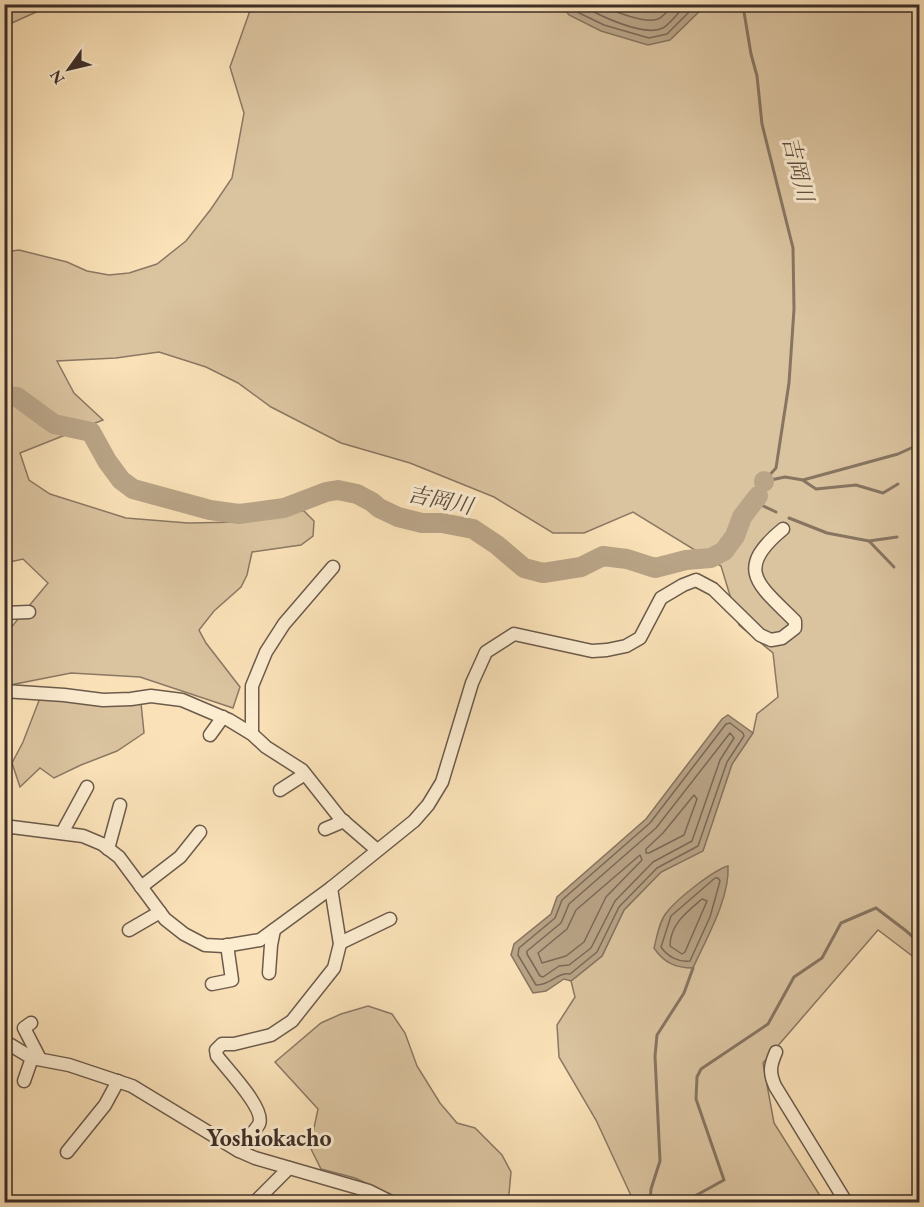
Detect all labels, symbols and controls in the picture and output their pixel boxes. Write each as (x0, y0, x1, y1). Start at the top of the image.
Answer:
north arrow (39, 39, 99, 99)
text: N (45, 66, 69, 88)
water label: 吉岡川 (776, 133, 821, 206)
water label: 吉岡川 (405, 479, 477, 521)
district label: Yoshiokacho (207, 1122, 332, 1153)

